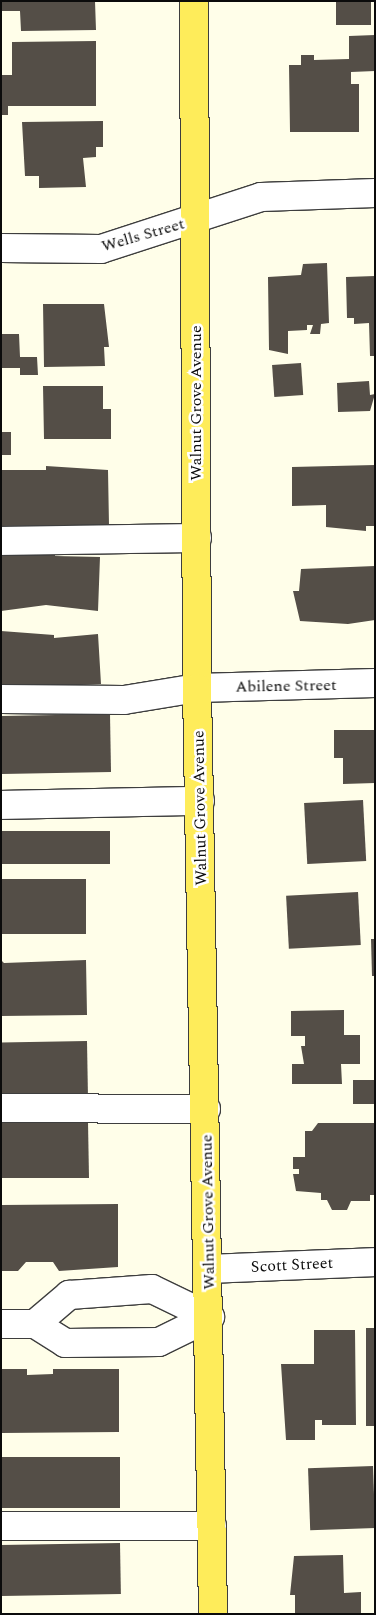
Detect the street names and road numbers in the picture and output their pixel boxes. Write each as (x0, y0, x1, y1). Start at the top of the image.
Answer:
street label: Wells Street (99, 214, 187, 256)
street label: Walnut Grove Avenue (186, 325, 206, 481)
street label: Abilene Street (235, 676, 337, 696)
street label: Walnut Grove Avenue (189, 730, 211, 886)
street label: Walnut Grove Avenue (197, 1134, 219, 1290)
street label: Scott Street (250, 1253, 334, 1277)

